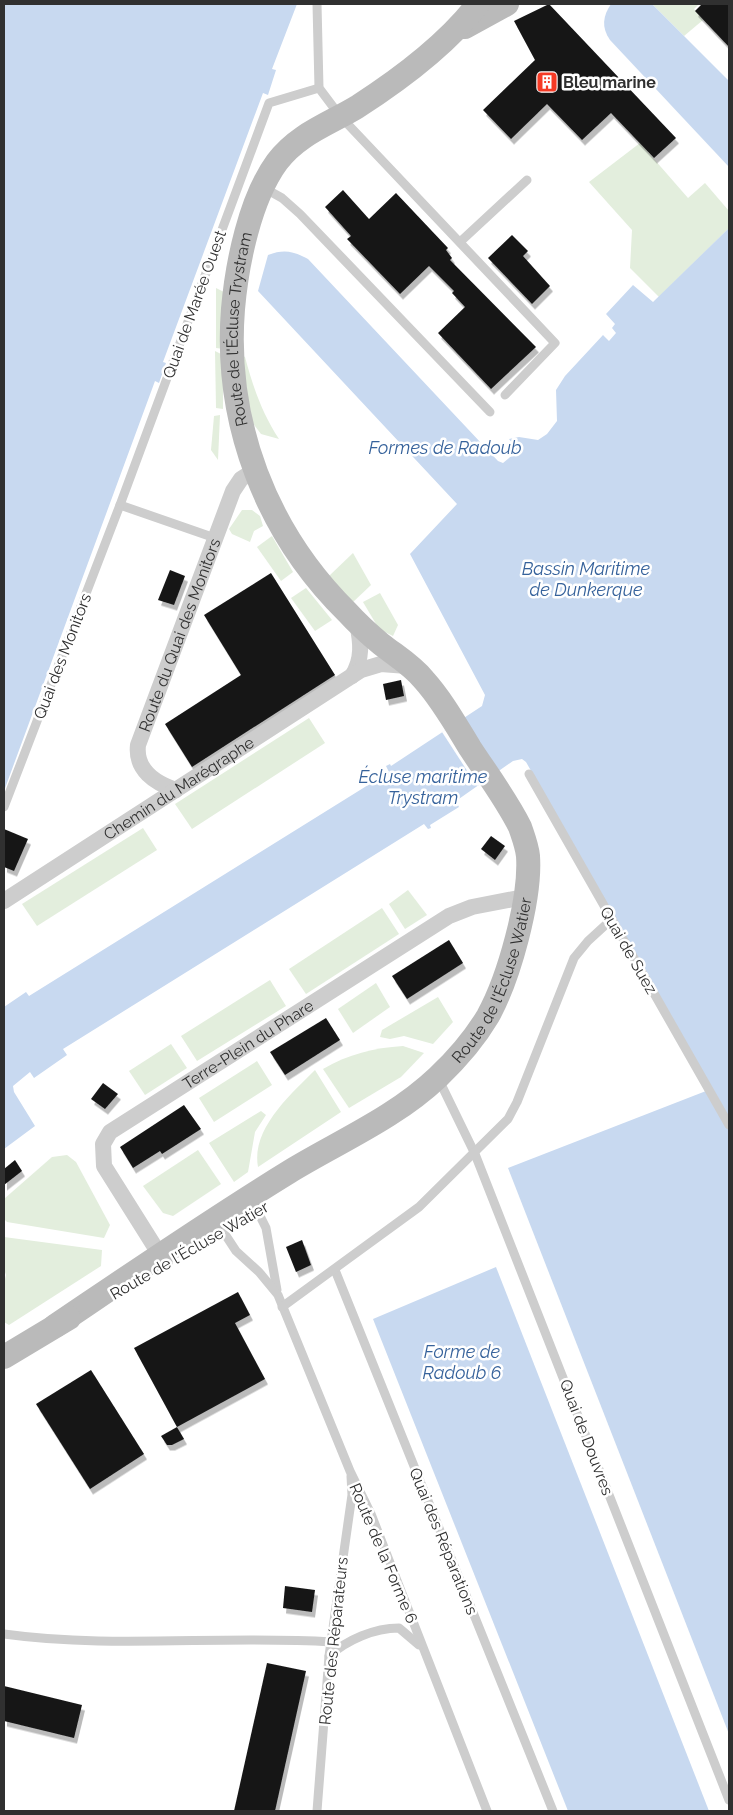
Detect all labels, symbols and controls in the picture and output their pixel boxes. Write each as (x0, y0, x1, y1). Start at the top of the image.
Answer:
building icon: Bleu marine (535, 70, 559, 94)
place label: Bleu marine (563, 73, 656, 92)
street label: Quai de Marée Ouest (159, 227, 230, 381)
street label: Route de l'Écluse Trystram (222, 230, 256, 428)
water label: Formes de Radoub (368, 437, 522, 458)
street label: Route du Quai des Monitors (135, 535, 225, 734)
water label: Bassin Maritime de Dunkerque (522, 558, 651, 600)
street label: Quai des Monitors (30, 590, 95, 722)
street label: Chemin du Marégraphe (100, 733, 258, 844)
water label: Écluse maritime Trystram (359, 765, 488, 808)
street label: Route de l'Écluse Watier (448, 896, 535, 1067)
street label: Quai de Suez (596, 903, 661, 997)
street label: Terre-Plein du Phare (179, 996, 317, 1093)
street label: Route de l'Écluse Watier (106, 1196, 272, 1304)
water label: Forme de Radoub 6 (423, 1341, 502, 1383)
street label: Quai de Douvres (556, 1377, 617, 1498)
street label: Quai des Réparations (405, 1465, 482, 1618)
street label: Route de la Forme 6 (345, 1480, 422, 1626)
street label: Route des Réparateurs (315, 1556, 352, 1726)

